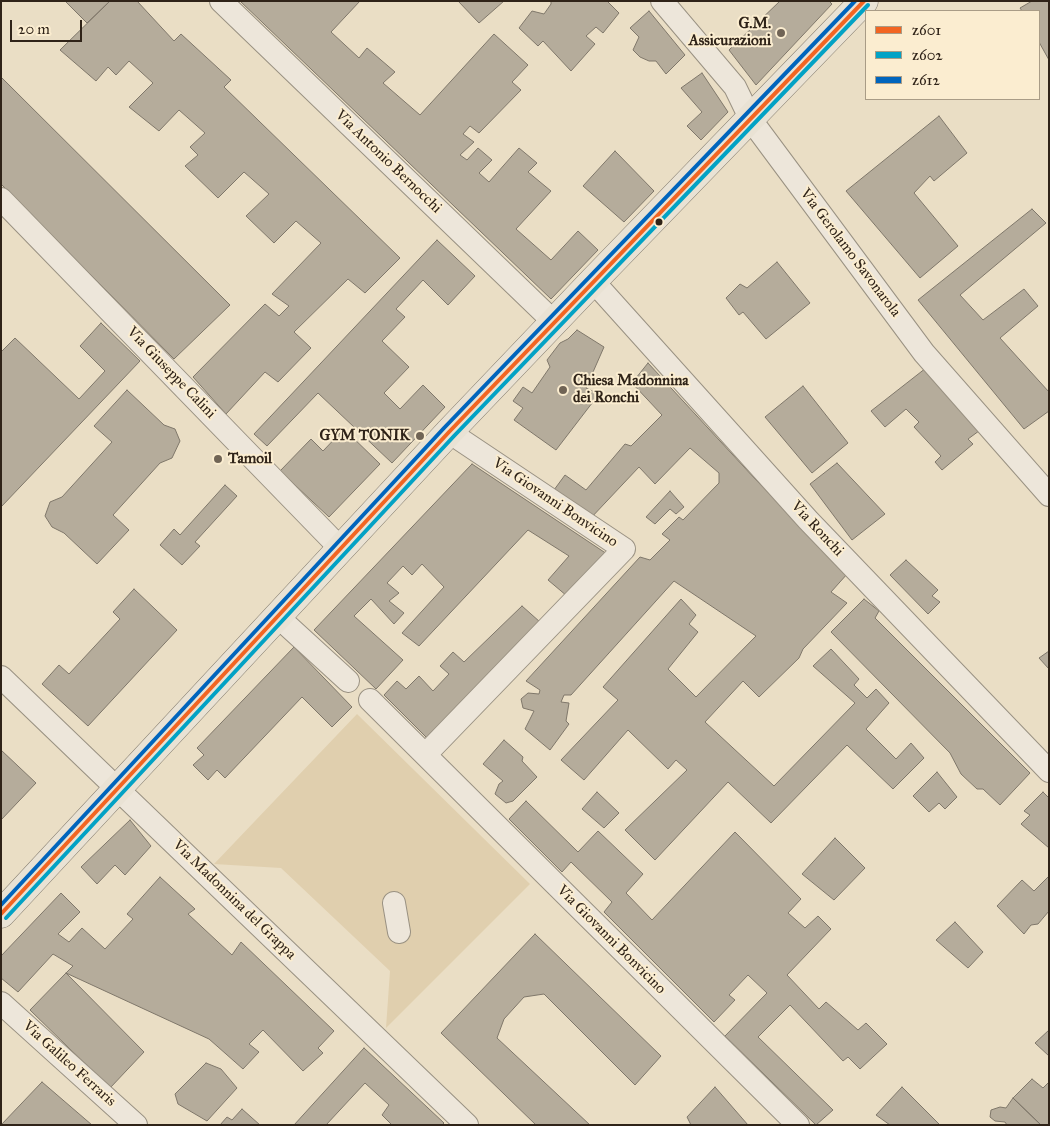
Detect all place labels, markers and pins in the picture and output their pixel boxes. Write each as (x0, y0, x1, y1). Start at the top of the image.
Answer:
place label: G.M. Assicurazioni (689, 15, 771, 50)
marker: G.M. Assicurazioni (775, 27, 787, 39)
unlabelled marker (654, 217, 664, 227)
place label: Chiesa Madonnina dei Ronchi (573, 372, 689, 407)
marker: Chiesa Madonnina dei Ronchi (557, 384, 569, 396)
place label: GYM TONIK (320, 427, 410, 445)
marker: GYM TONIK (414, 430, 426, 442)
place label: Tamoil (228, 450, 272, 468)
marker: Tamoil (212, 453, 224, 465)

